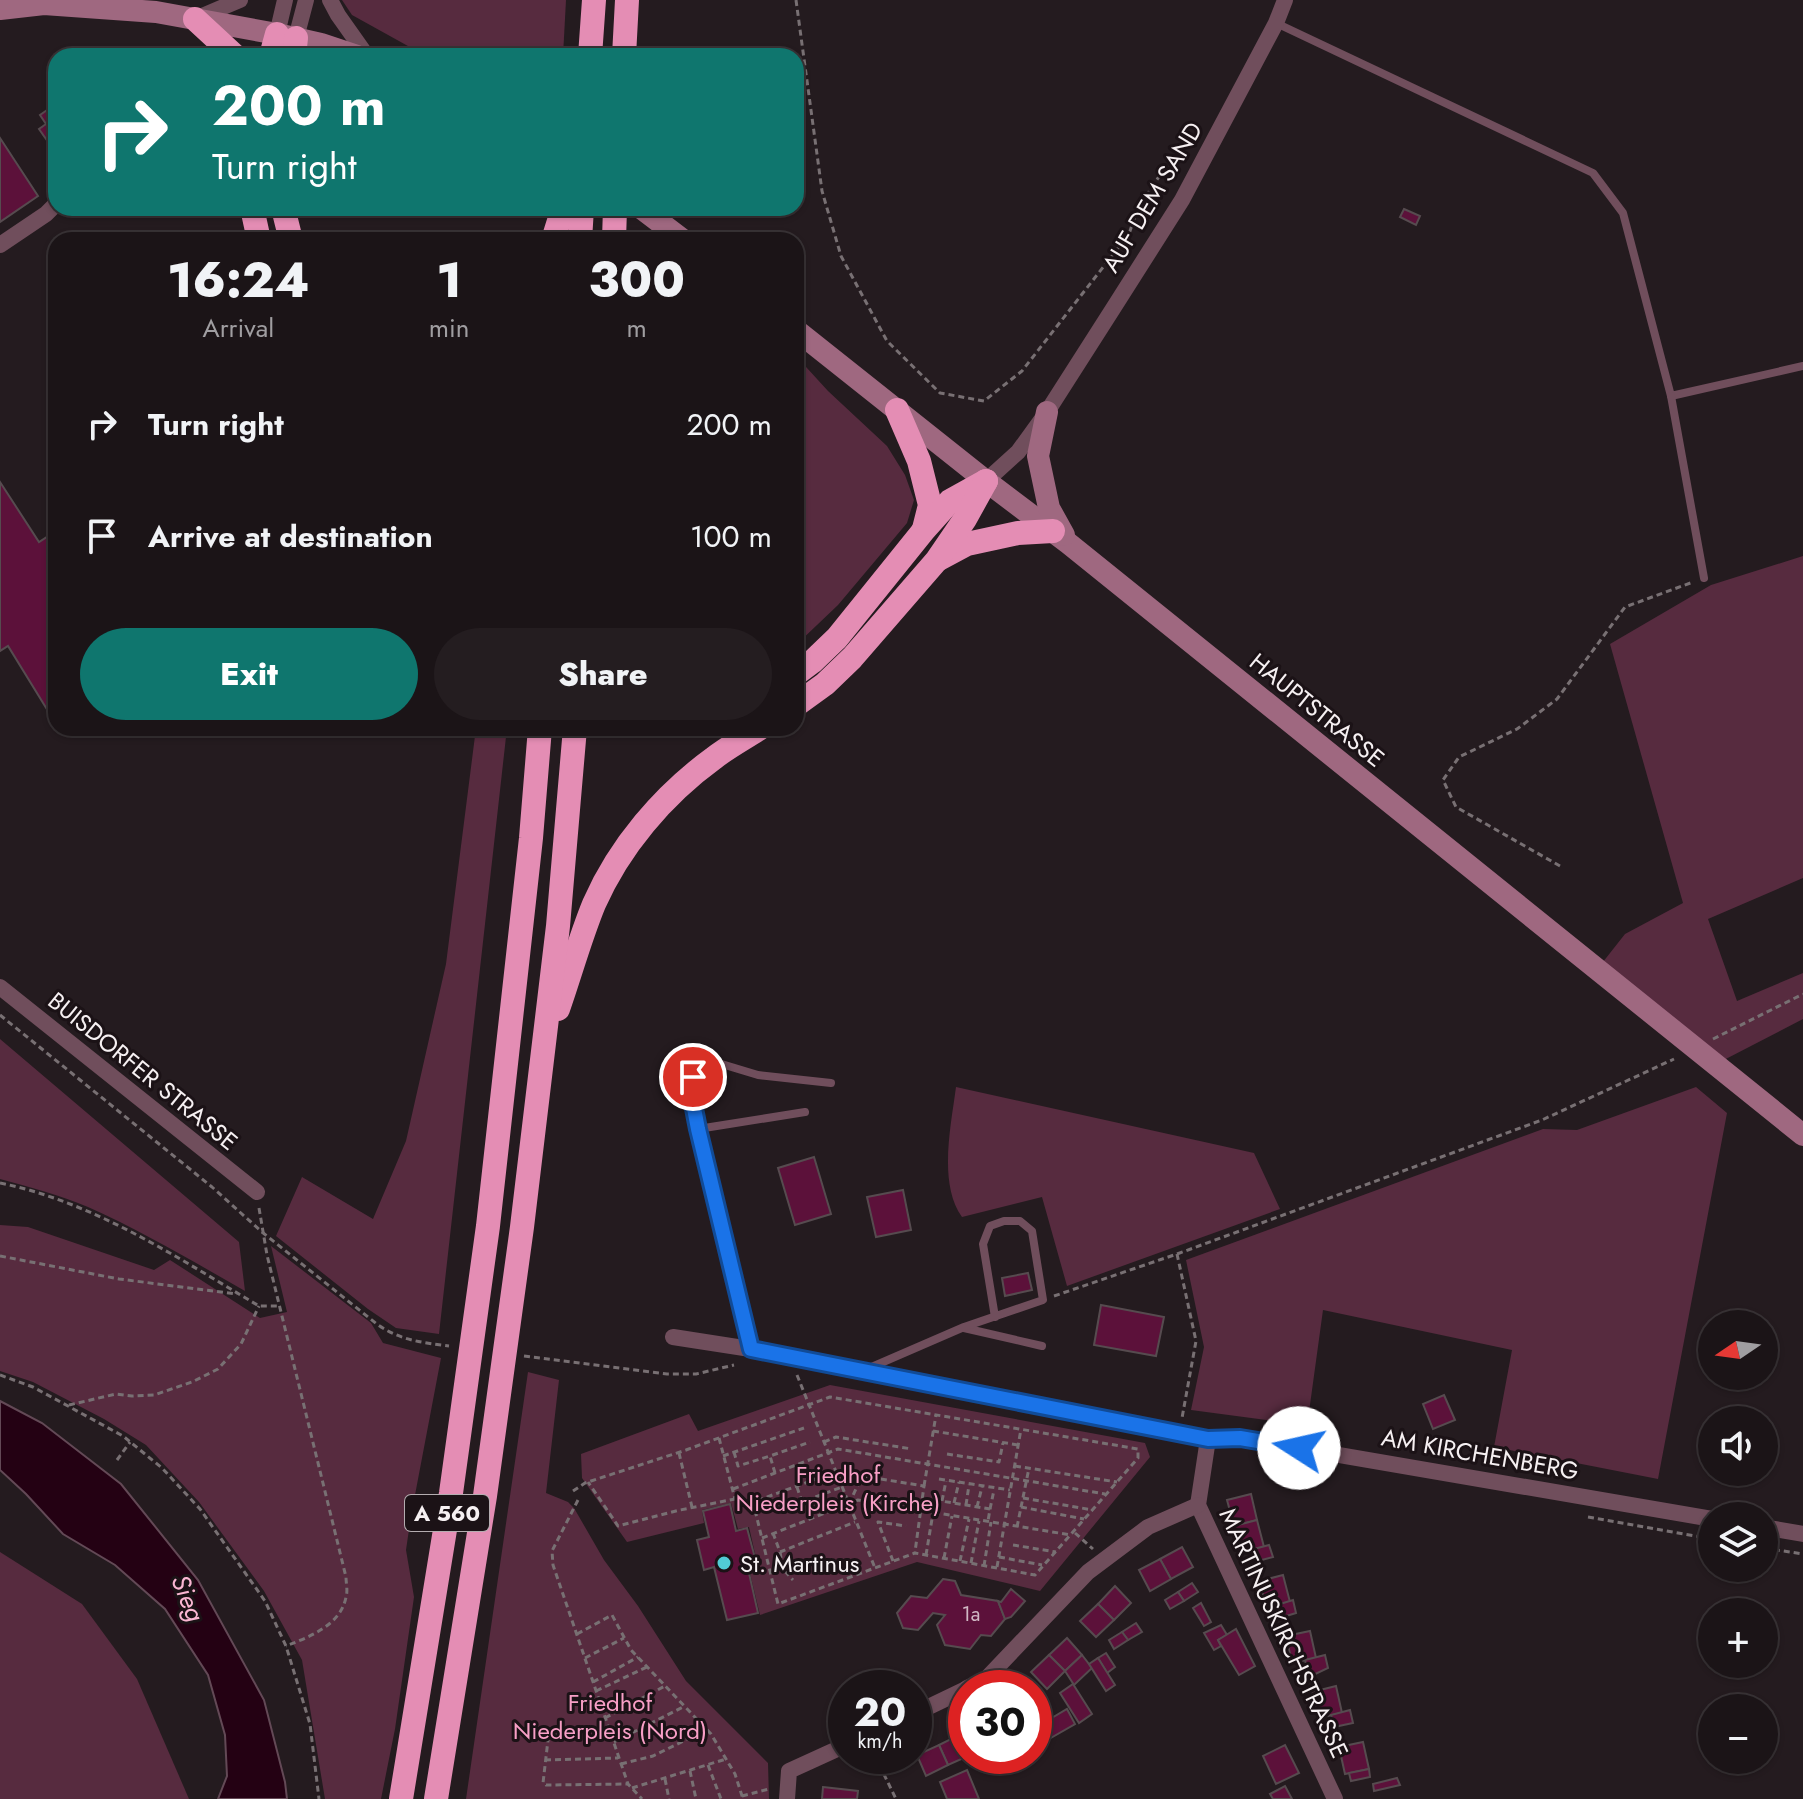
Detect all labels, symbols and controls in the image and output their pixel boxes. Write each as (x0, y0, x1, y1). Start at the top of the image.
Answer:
text: 200 m (212, 65, 386, 146)
icon: right (80, 80, 184, 184)
street label: AUF DEM SAND (1093, 115, 1211, 279)
text: Turn right (212, 140, 357, 192)
text: 16:24 (167, 246, 310, 315)
text: 1 (436, 246, 462, 315)
text: 300 (589, 246, 685, 315)
text: Arrival (203, 309, 274, 347)
text: min (429, 309, 469, 347)
text: m (627, 309, 647, 347)
icon: right (80, 402, 124, 446)
text: Turn right (148, 403, 284, 446)
text: 200 m (687, 403, 772, 446)
icon: arrive (80, 514, 124, 558)
text: Arrive at destination (148, 515, 433, 558)
text: 100 m (690, 515, 772, 558)
button: Exit (80, 628, 418, 720)
button: Share (434, 628, 772, 720)
street label: HAUPTSTRASSE (1242, 645, 1392, 775)
street label: BUISDORFER STRASSE (41, 983, 245, 1159)
pin (659, 1043, 727, 1111)
icon: arrive (671, 1055, 715, 1099)
north arrow (1698, 1310, 1778, 1390)
map controls (1698, 1310, 1778, 1774)
position arrow (1257, 1406, 1341, 1490)
button: sound (1698, 1406, 1778, 1486)
street label: AM KIRCHENBERG (1379, 1419, 1581, 1489)
park label: Friedhof Niederpleis (Kirche) (735, 1457, 941, 1520)
road number: A 560 (405, 1495, 489, 1531)
street label: MARTINUSKIRCHSTRASSE (1211, 1502, 1357, 1764)
button: layers (1698, 1502, 1778, 1582)
place label: St. Martinus (740, 1546, 859, 1581)
marker: St. Martinus (715, 1554, 733, 1572)
water label: Sieg (161, 1569, 215, 1627)
button: + (1698, 1598, 1778, 1678)
house number: 1a (962, 1600, 980, 1629)
speed limit sign: 30 (948, 1670, 1052, 1774)
text: 20 (854, 1683, 906, 1741)
park label: Friedhof Niederpleis (Nord) (513, 1685, 707, 1748)
button: − (1698, 1694, 1778, 1774)
text: km/h (857, 1727, 903, 1756)

